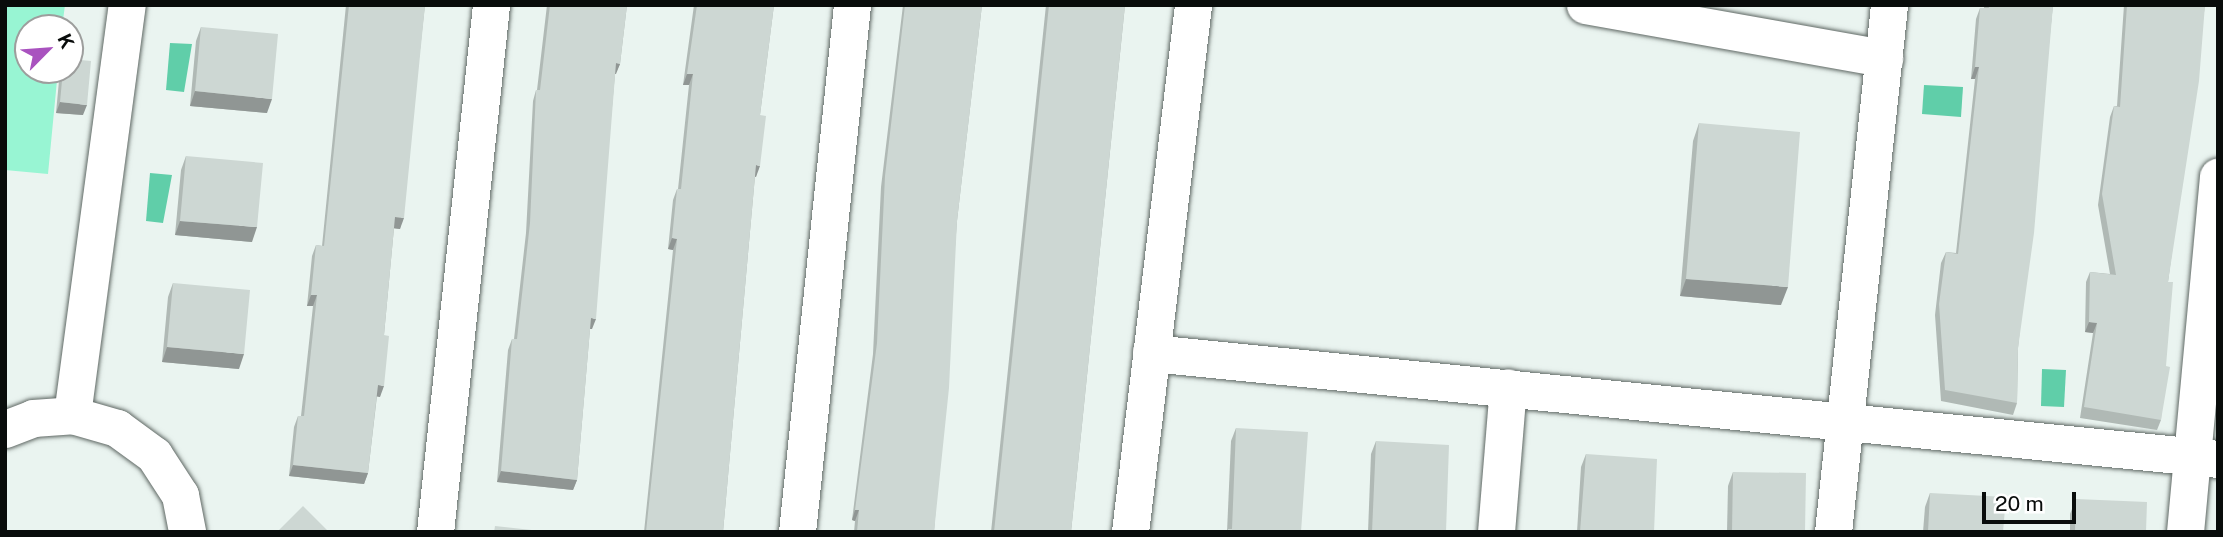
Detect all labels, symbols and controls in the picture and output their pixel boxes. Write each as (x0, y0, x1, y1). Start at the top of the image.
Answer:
north arrow (14, 14, 84, 84)
text: K (53, 30, 79, 52)
scale bar (1985, 477, 2080, 522)
text: 20 m (1995, 491, 2044, 516)

